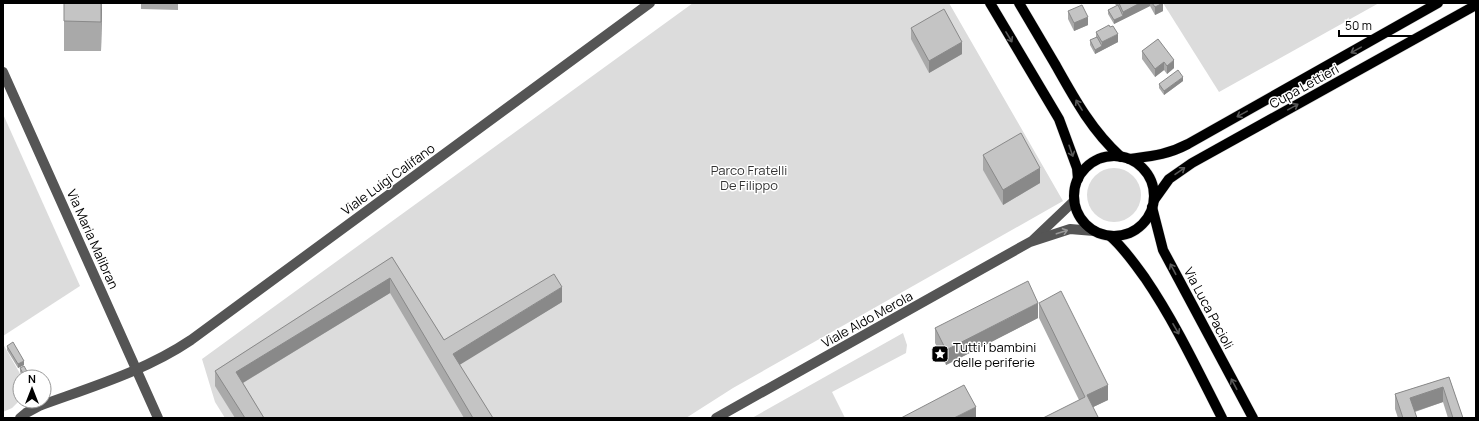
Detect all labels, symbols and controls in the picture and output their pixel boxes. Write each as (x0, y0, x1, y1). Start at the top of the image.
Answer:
scale bar (1339, 12, 1423, 38)
text: 50 m (1345, 17, 1372, 34)
one-way arrow (1006, 31, 1014, 43)
one-way arrow (1350, 46, 1362, 54)
street label: Cupa Lettieri (1266, 60, 1342, 112)
one-way arrow (1074, 99, 1082, 111)
one-way arrow (1287, 102, 1299, 110)
one-way arrow (1237, 110, 1249, 118)
street label: Viale Luigi Califano (338, 139, 439, 219)
one-way arrow (1068, 144, 1075, 157)
park label: Parco Fratelli De Filippo (711, 161, 787, 194)
one-way arrow (1174, 167, 1185, 176)
street label: Via Maria Malibran (63, 186, 123, 292)
one-way arrow (1055, 228, 1068, 235)
one-way arrow (1169, 263, 1176, 275)
street label: Via Luca Pacioli (1180, 264, 1238, 352)
street label: Viale Aldo Merola (818, 287, 916, 351)
one-way arrow (1172, 323, 1180, 335)
place label: Tutti i bambini delle periferie (953, 338, 1036, 371)
place icon: Tutti i bambini delle periferie (930, 344, 950, 364)
north arrow (12, 369, 52, 409)
text: N (28, 371, 36, 386)
one-way arrow (1230, 378, 1238, 390)

